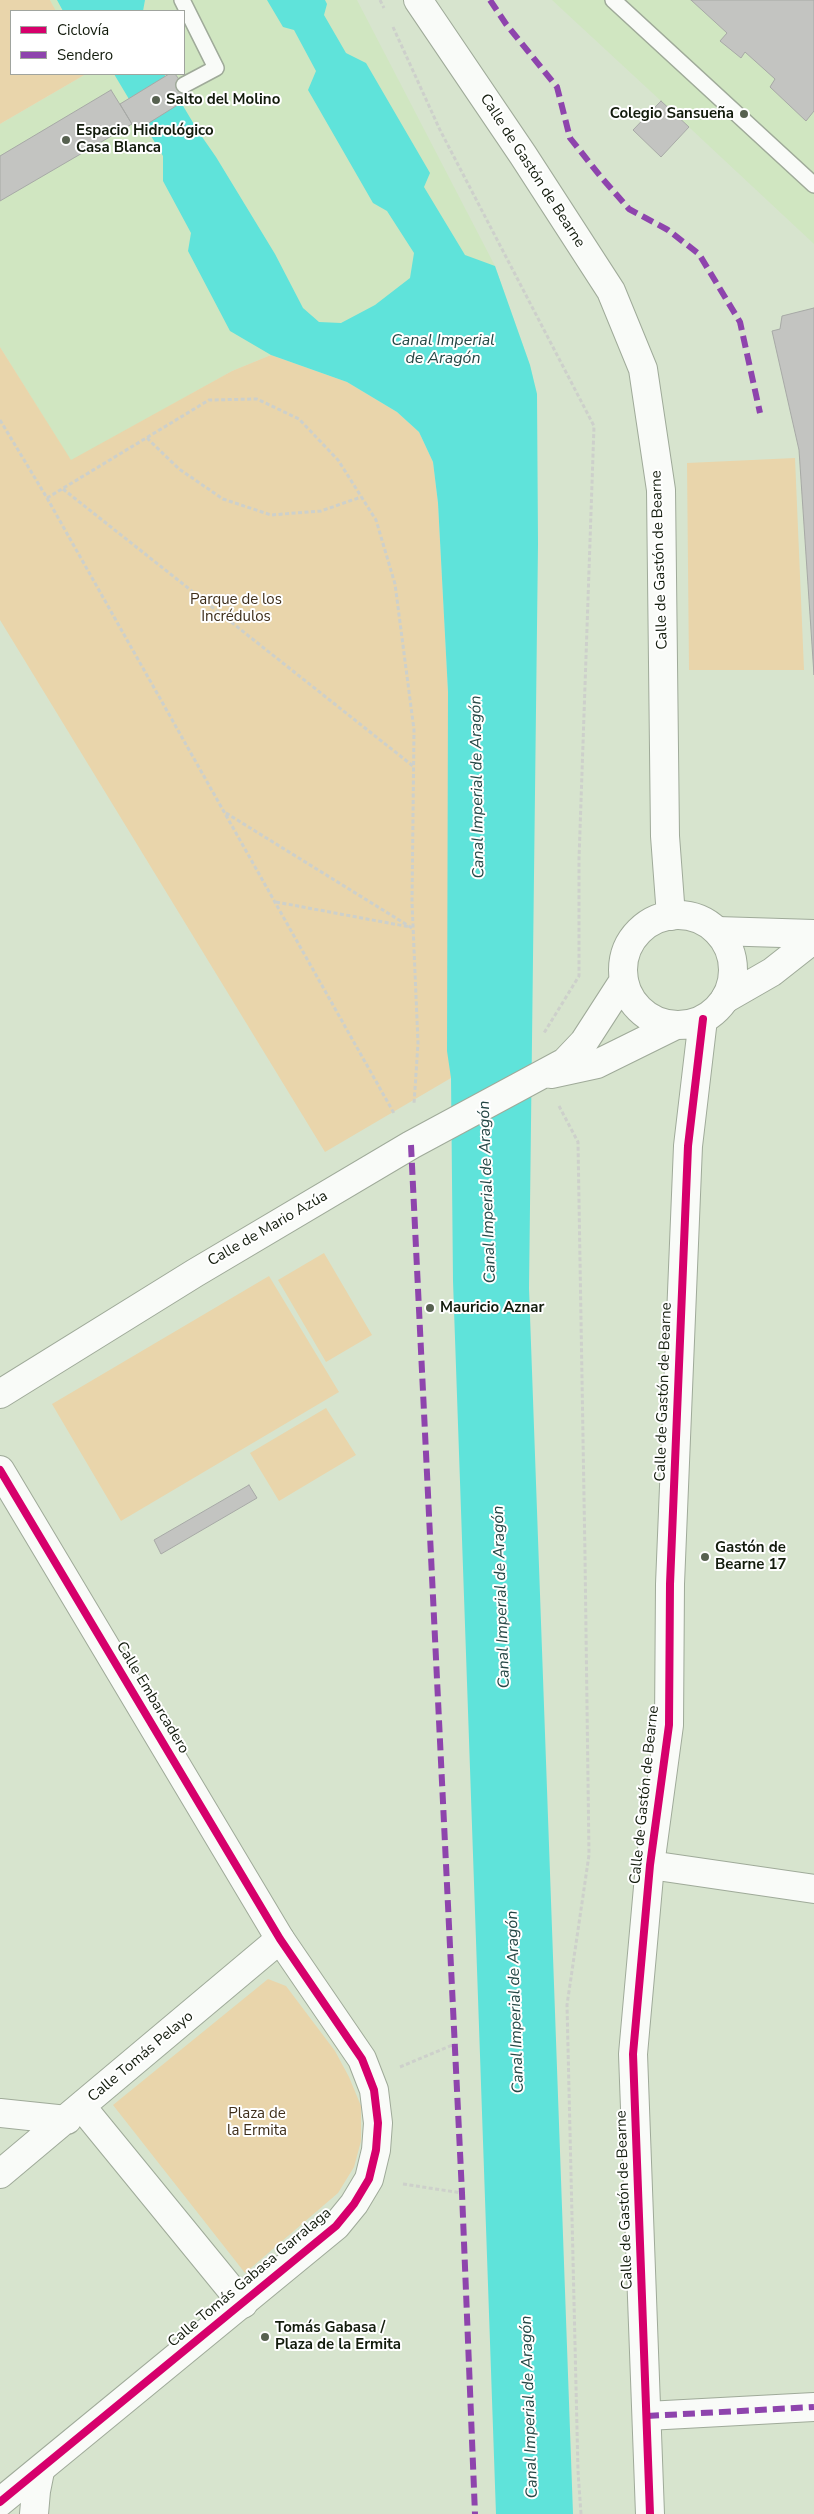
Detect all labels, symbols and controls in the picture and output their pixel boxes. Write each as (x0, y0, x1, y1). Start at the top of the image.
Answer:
legend (10, 10, 185, 75)
text: Ciclovía (57, 20, 109, 40)
text: Sendero (57, 45, 113, 65)
place label: Salto del Molino (166, 91, 280, 109)
street label: Calle de Gastón de Bearne (476, 91, 588, 251)
marker: Salto del Molino (150, 94, 162, 106)
place label: Colegio Sansueña (610, 105, 734, 123)
marker: Colegio Sansueña (738, 108, 750, 120)
place label: Espacio Hidrológico Casa Blanca (76, 122, 214, 157)
marker: Espacio Hidrológico Casa Blanca (60, 134, 72, 146)
water label: Canal Imperial de Aragón (391, 331, 495, 369)
street label: Calle de Gastón de Bearne (648, 470, 672, 650)
park label: Parque de los Incrédulos (190, 591, 282, 626)
water label: Canal Imperial de Aragón (467, 695, 489, 879)
water label: Canal Imperial de Aragón (475, 1100, 501, 1284)
street label: Calle de Mario Azúa (205, 1187, 331, 1271)
place label: Mauricio Aznar (440, 1299, 544, 1317)
marker: Mauricio Aznar (424, 1302, 436, 1314)
street label: Calle de Gastón de Bearne (652, 1302, 676, 1482)
water label: Canal Imperial de Aragón (489, 1505, 515, 1689)
place label: Gastón de Bearne 17 (715, 1539, 786, 1574)
marker: Gastón de Bearne 17 (699, 1551, 711, 1563)
street label: Calle Embarcadero (112, 1639, 192, 1757)
street label: Calle de Gastón de Bearne (627, 1705, 663, 1885)
water label: Canal Imperial de Aragón (503, 1910, 529, 2094)
street label: Calle Tomás Pelayo (85, 2008, 197, 2106)
park label: Plaza de la Ermita (227, 2105, 287, 2140)
street label: Calle de Gastón de Bearne (613, 2110, 637, 2290)
street label: Calle Tomás Gabasa Garralaga (165, 2204, 335, 2352)
water label: Canal Imperial de Aragón (517, 2315, 543, 2499)
place label: Tomás Gabasa / Plaza de la Ermita (275, 2319, 401, 2354)
marker: Tomás Gabasa / Plaza de la Ermita (259, 2331, 271, 2343)

